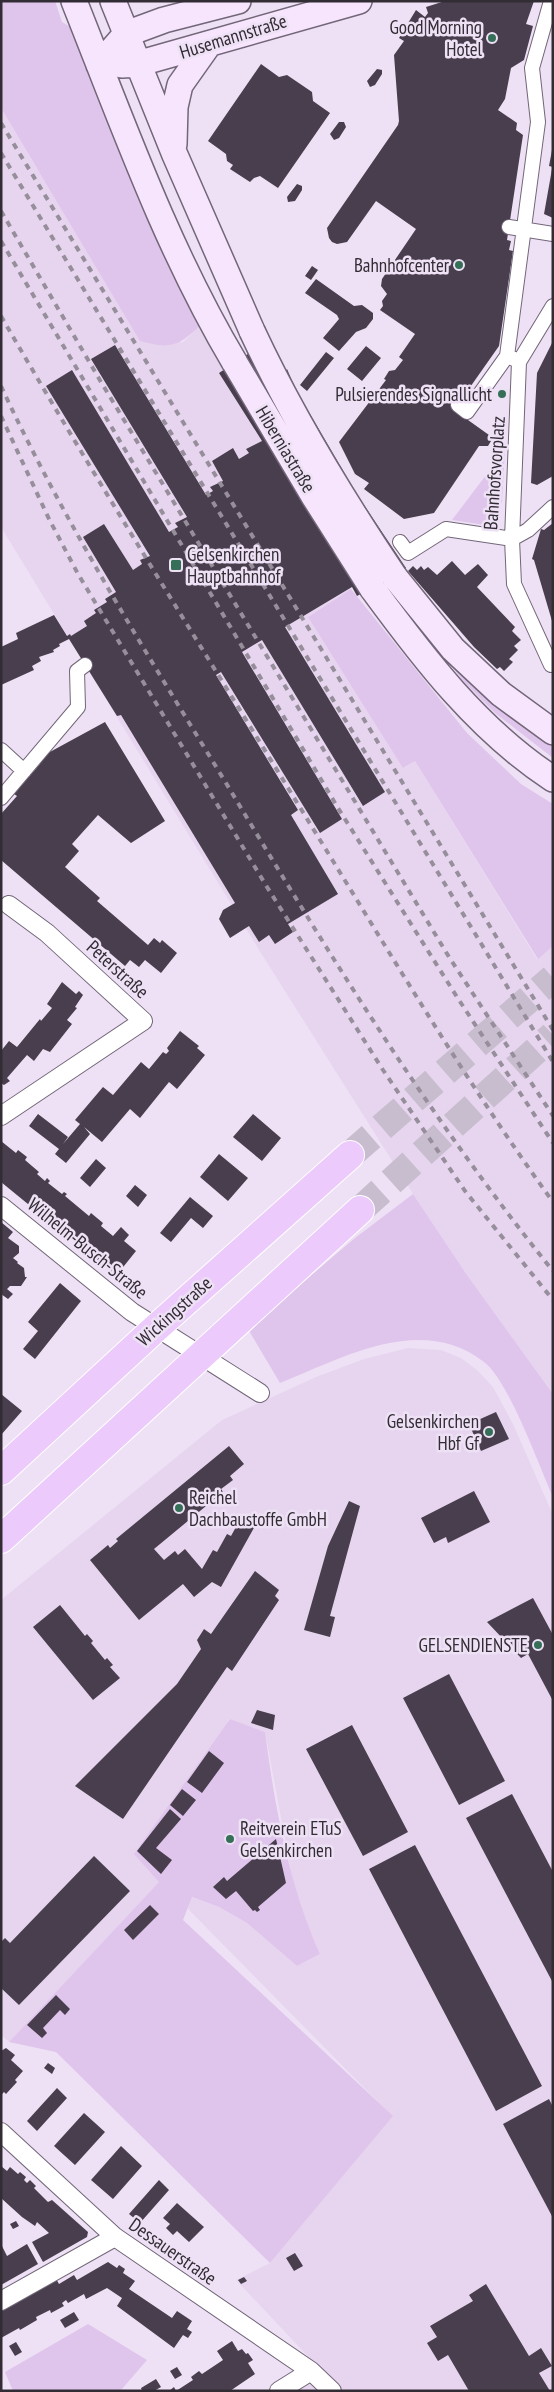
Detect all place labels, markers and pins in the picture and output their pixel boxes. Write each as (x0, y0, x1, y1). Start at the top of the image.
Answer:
place label: Good Morning Hotel (389, 15, 483, 61)
marker: Good Morning Hotel (486, 32, 498, 44)
place label: Bahnhofcenter (354, 253, 450, 277)
marker: Bahnhofcenter (453, 259, 465, 271)
place label: Pulsierendes Signallicht (335, 382, 493, 406)
marker: Pulsierendes Signallicht (496, 388, 508, 400)
place label: Gelsenkirchen Hauptbahnhof (187, 542, 281, 588)
marker: Gelsenkirchen Hauptbahnhof (169, 558, 183, 572)
place label: Gelsenkirchen Hbf Gf (387, 1409, 480, 1455)
marker: Gelsenkirchen Hbf Gf (483, 1426, 495, 1438)
place label: Reichel Dachbaustoffe GmbH (189, 1485, 327, 1531)
marker: Reichel Dachbaustoffe GmbH (173, 1502, 185, 1514)
place label: GELSENDIENSTE (419, 1633, 528, 1657)
marker: GELSENDIENSTE (532, 1639, 544, 1651)
place label: Reitverein ETuS Gelsenkirchen (240, 1816, 342, 1862)
marker: Reitverein ETuS Gelsenkirchen (224, 1833, 236, 1845)

